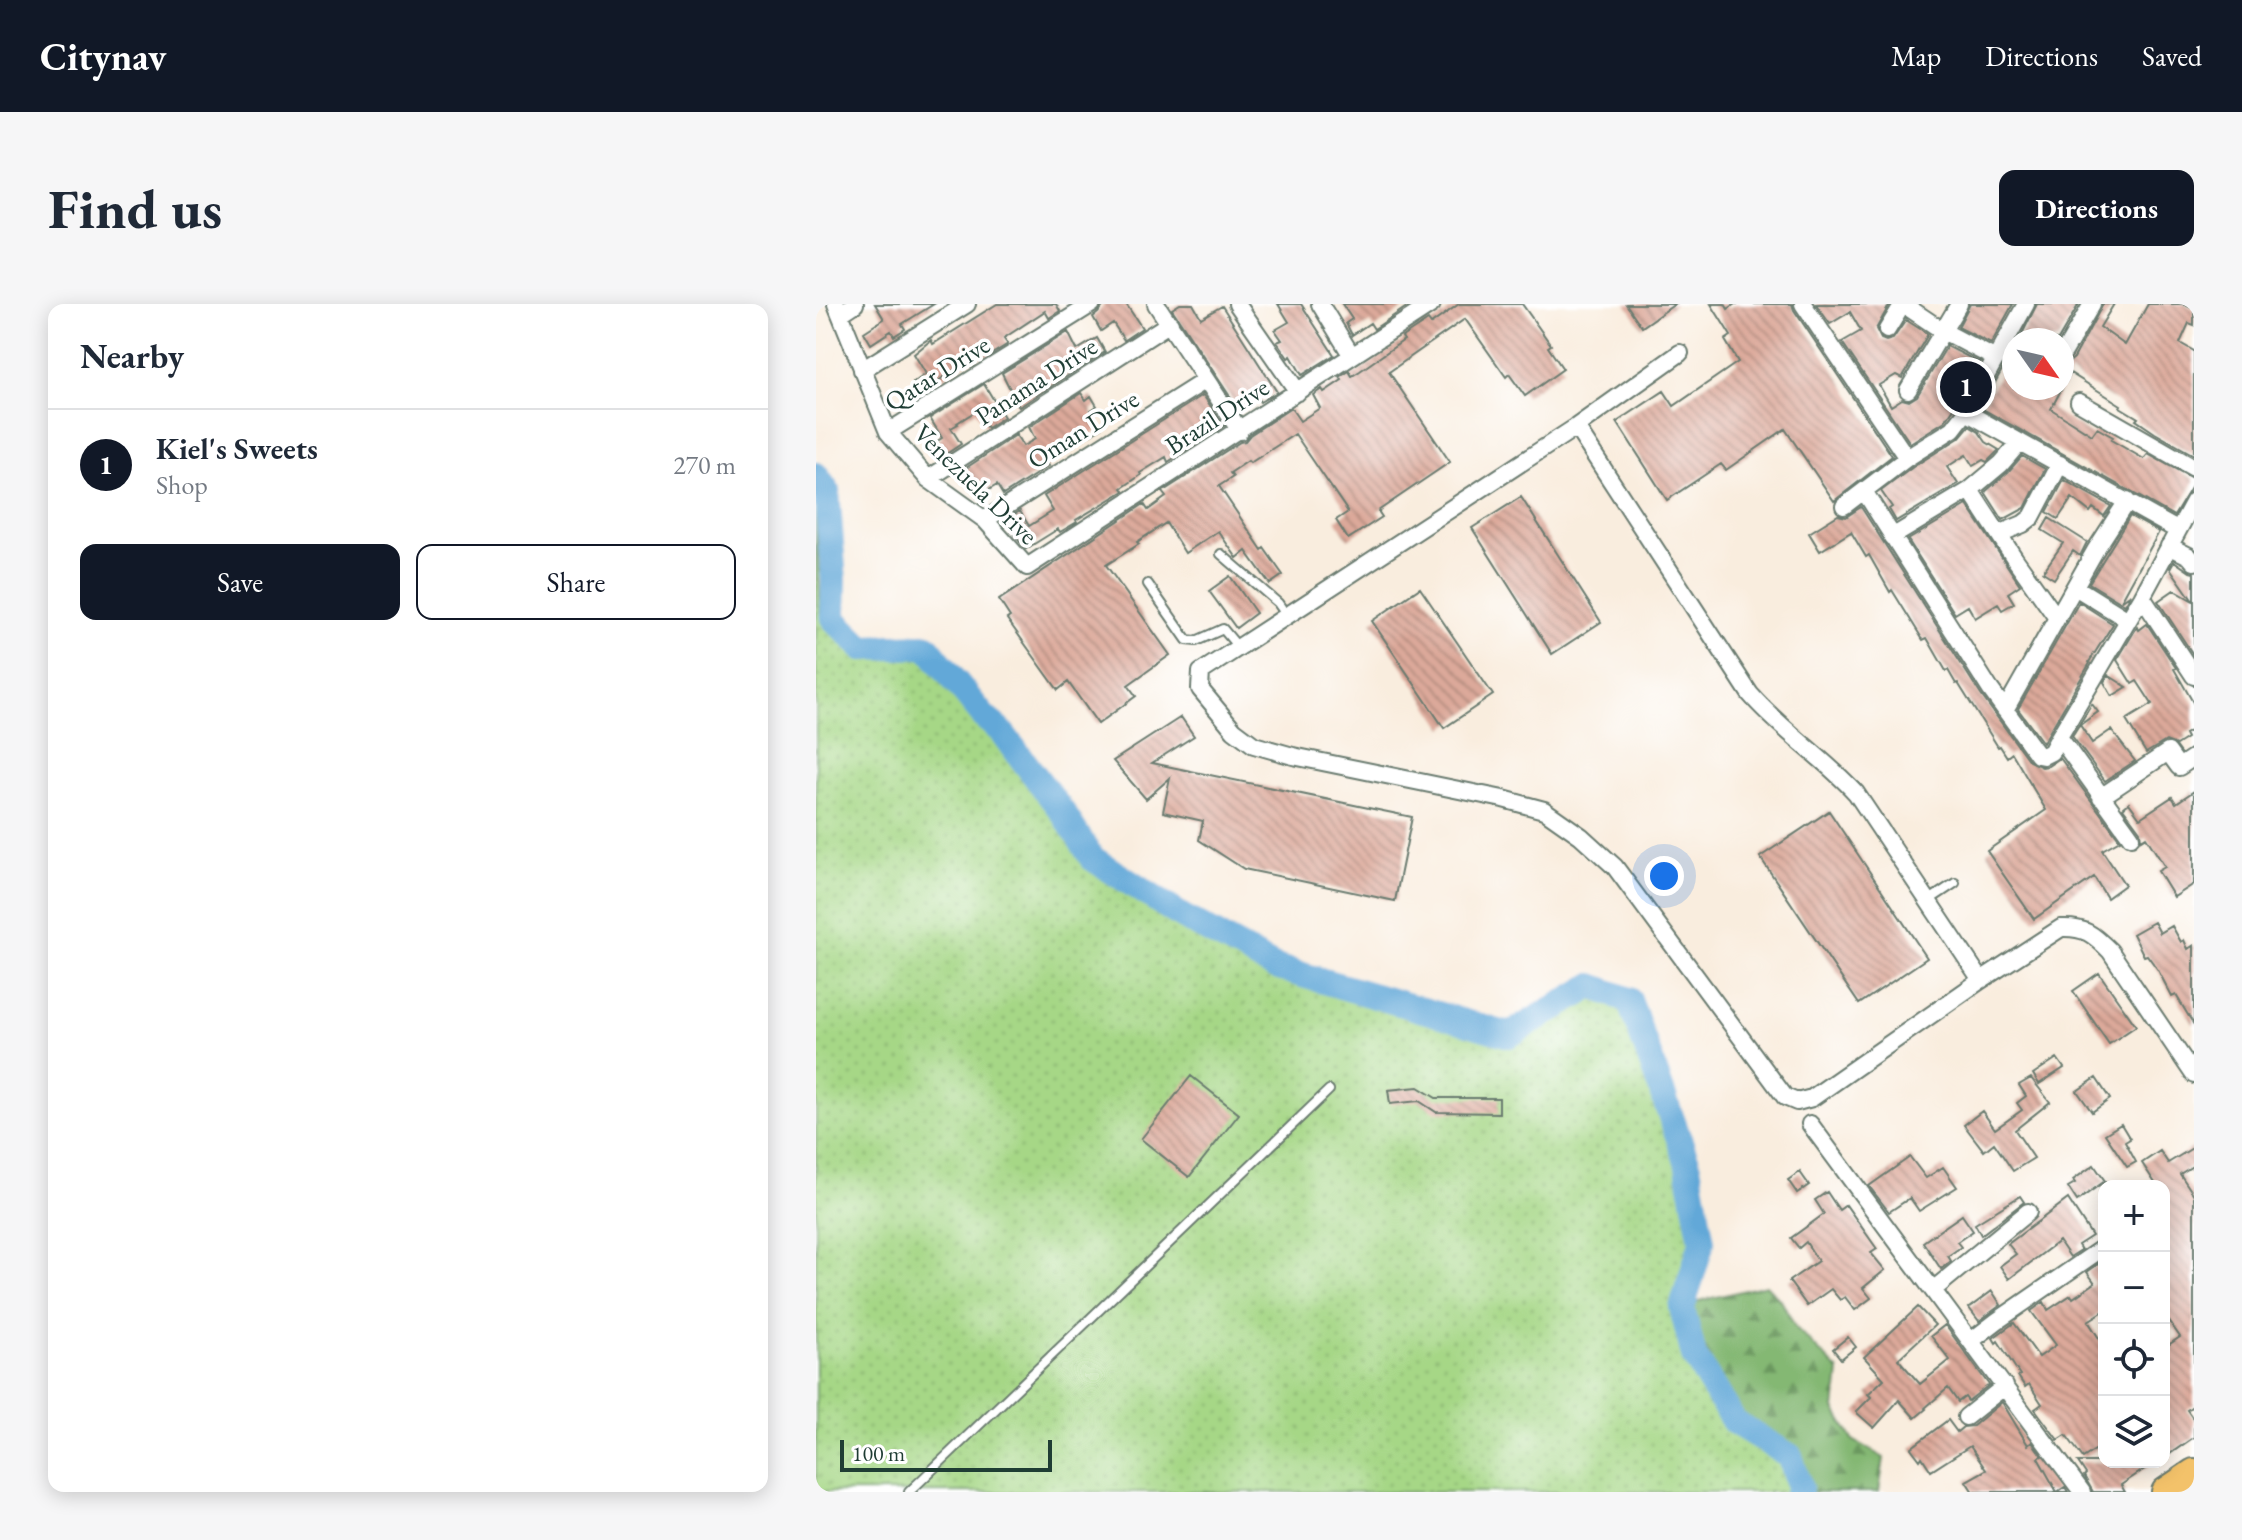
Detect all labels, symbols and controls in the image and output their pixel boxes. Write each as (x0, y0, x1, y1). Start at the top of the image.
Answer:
text: Citynav (40, 32, 166, 81)
text: Map (1891, 38, 1941, 74)
text: Directions (1985, 38, 2098, 74)
text: Saved (2142, 38, 2202, 74)
button: Directions (1999, 170, 2194, 246)
text: Find us (48, 172, 222, 245)
street label: Qatar Drive (878, 327, 996, 419)
north arrow (2002, 328, 2074, 400)
street label: Panama Drive (969, 329, 1103, 433)
text: Nearby (80, 334, 184, 378)
pin: 1 (1940, 357, 1992, 417)
street label: Brazil Drive (1159, 370, 1275, 462)
street label: Oman Drive (1021, 381, 1145, 477)
street label: Venezuela Drive (907, 416, 1045, 552)
text: Kiel's Sweets (156, 429, 318, 468)
text: 1 (99, 448, 113, 482)
text: 270 m (673, 448, 736, 482)
text: Shop (156, 468, 208, 502)
button: Save (80, 544, 400, 620)
button: Share (416, 544, 736, 620)
your location (1644, 856, 1684, 896)
map controls (2098, 1180, 2170, 1468)
button: + (2098, 1180, 2170, 1252)
button: − (2098, 1252, 2170, 1324)
button: locate (2098, 1324, 2170, 1396)
button: layers (2098, 1396, 2170, 1468)
scale bar (840, 1436, 1052, 1472)
text: 100 m (852, 1439, 905, 1468)

